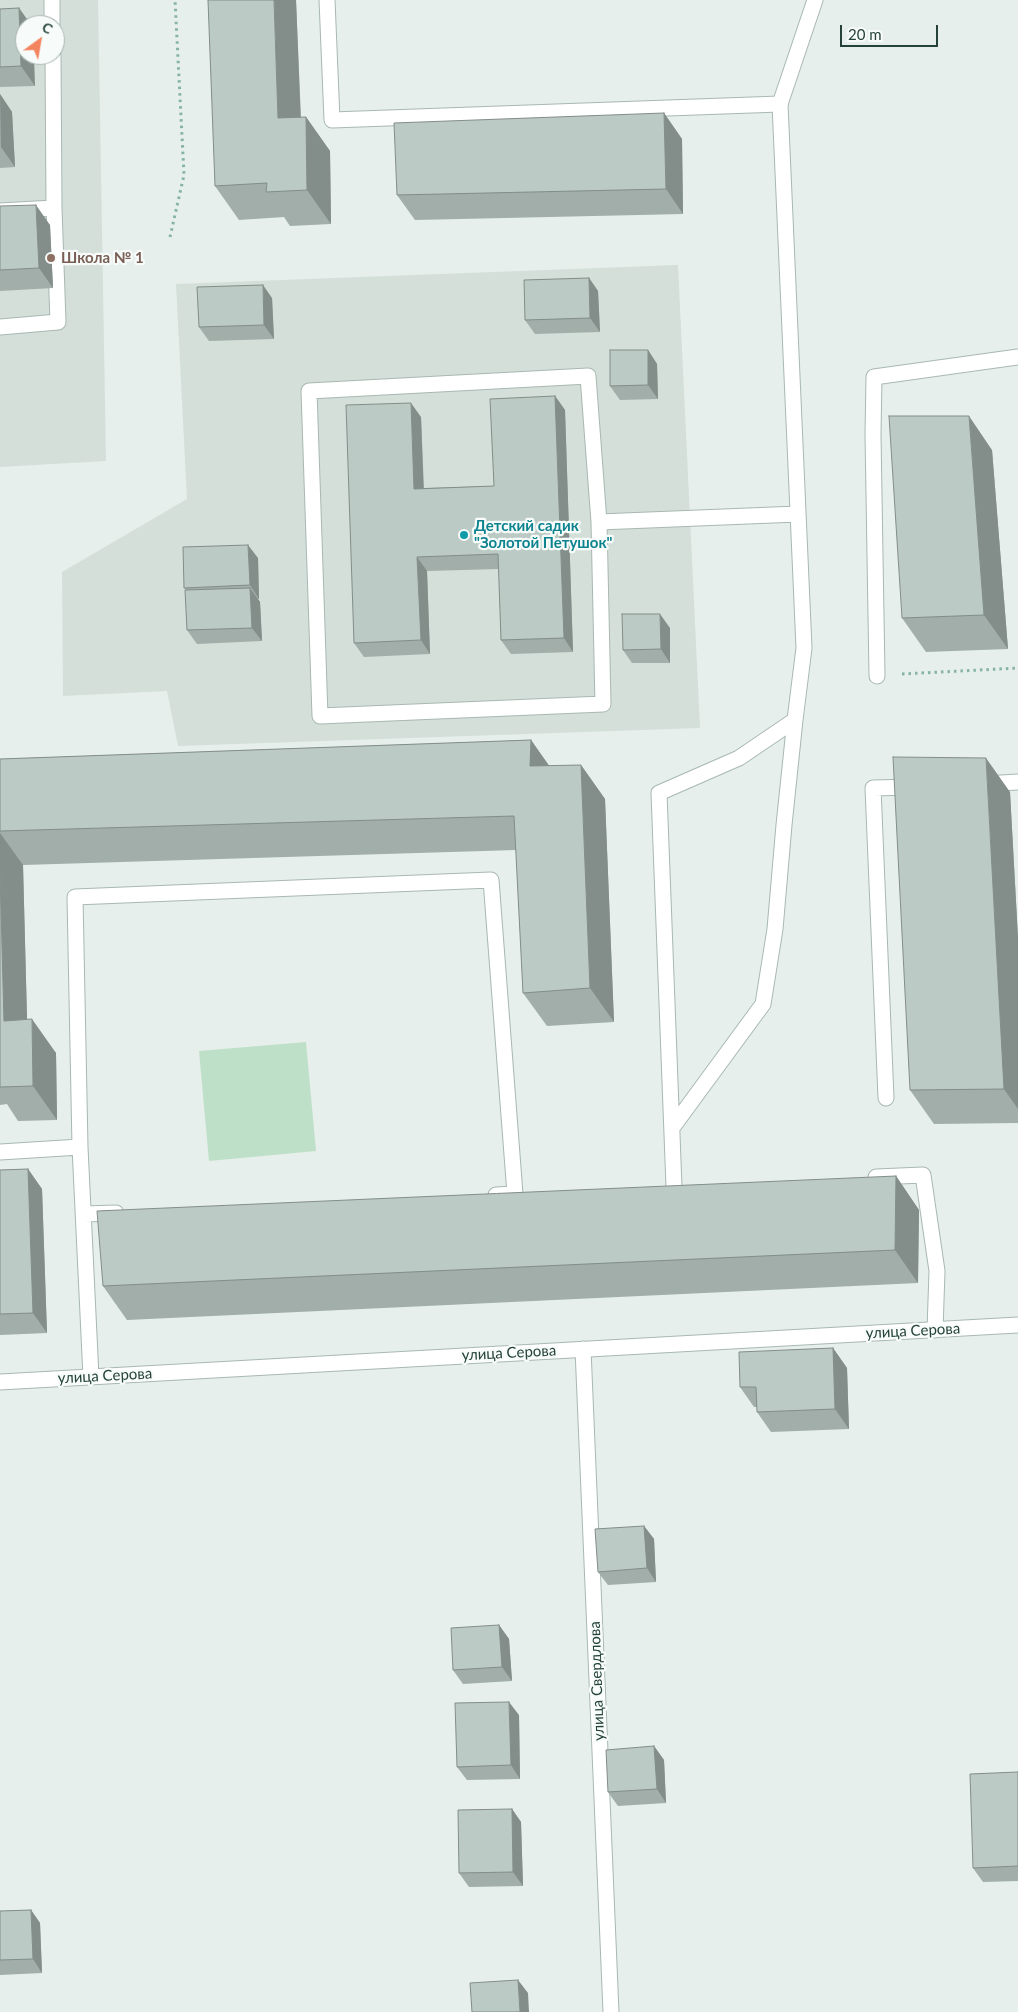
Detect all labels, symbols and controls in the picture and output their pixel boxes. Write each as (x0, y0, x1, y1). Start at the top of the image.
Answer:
north arrow (15, 15, 65, 65)
scale bar (843, 15, 940, 47)
text: С (39, 18, 56, 37)
text: 20 m (848, 25, 882, 43)
place label: Школа № 1 (61, 249, 144, 267)
marker: Школа № 1 (45, 252, 57, 264)
place label: Детский садик "Золотой Петушок" (474, 517, 613, 552)
marker: Детский садик "Золотой Петушок" (458, 529, 470, 541)
street label: улица Серова (865, 1320, 961, 1342)
street label: улица Серова (461, 1342, 557, 1364)
street label: улица Серова (57, 1365, 153, 1387)
street label: улица Свердлова (586, 1621, 608, 1741)

